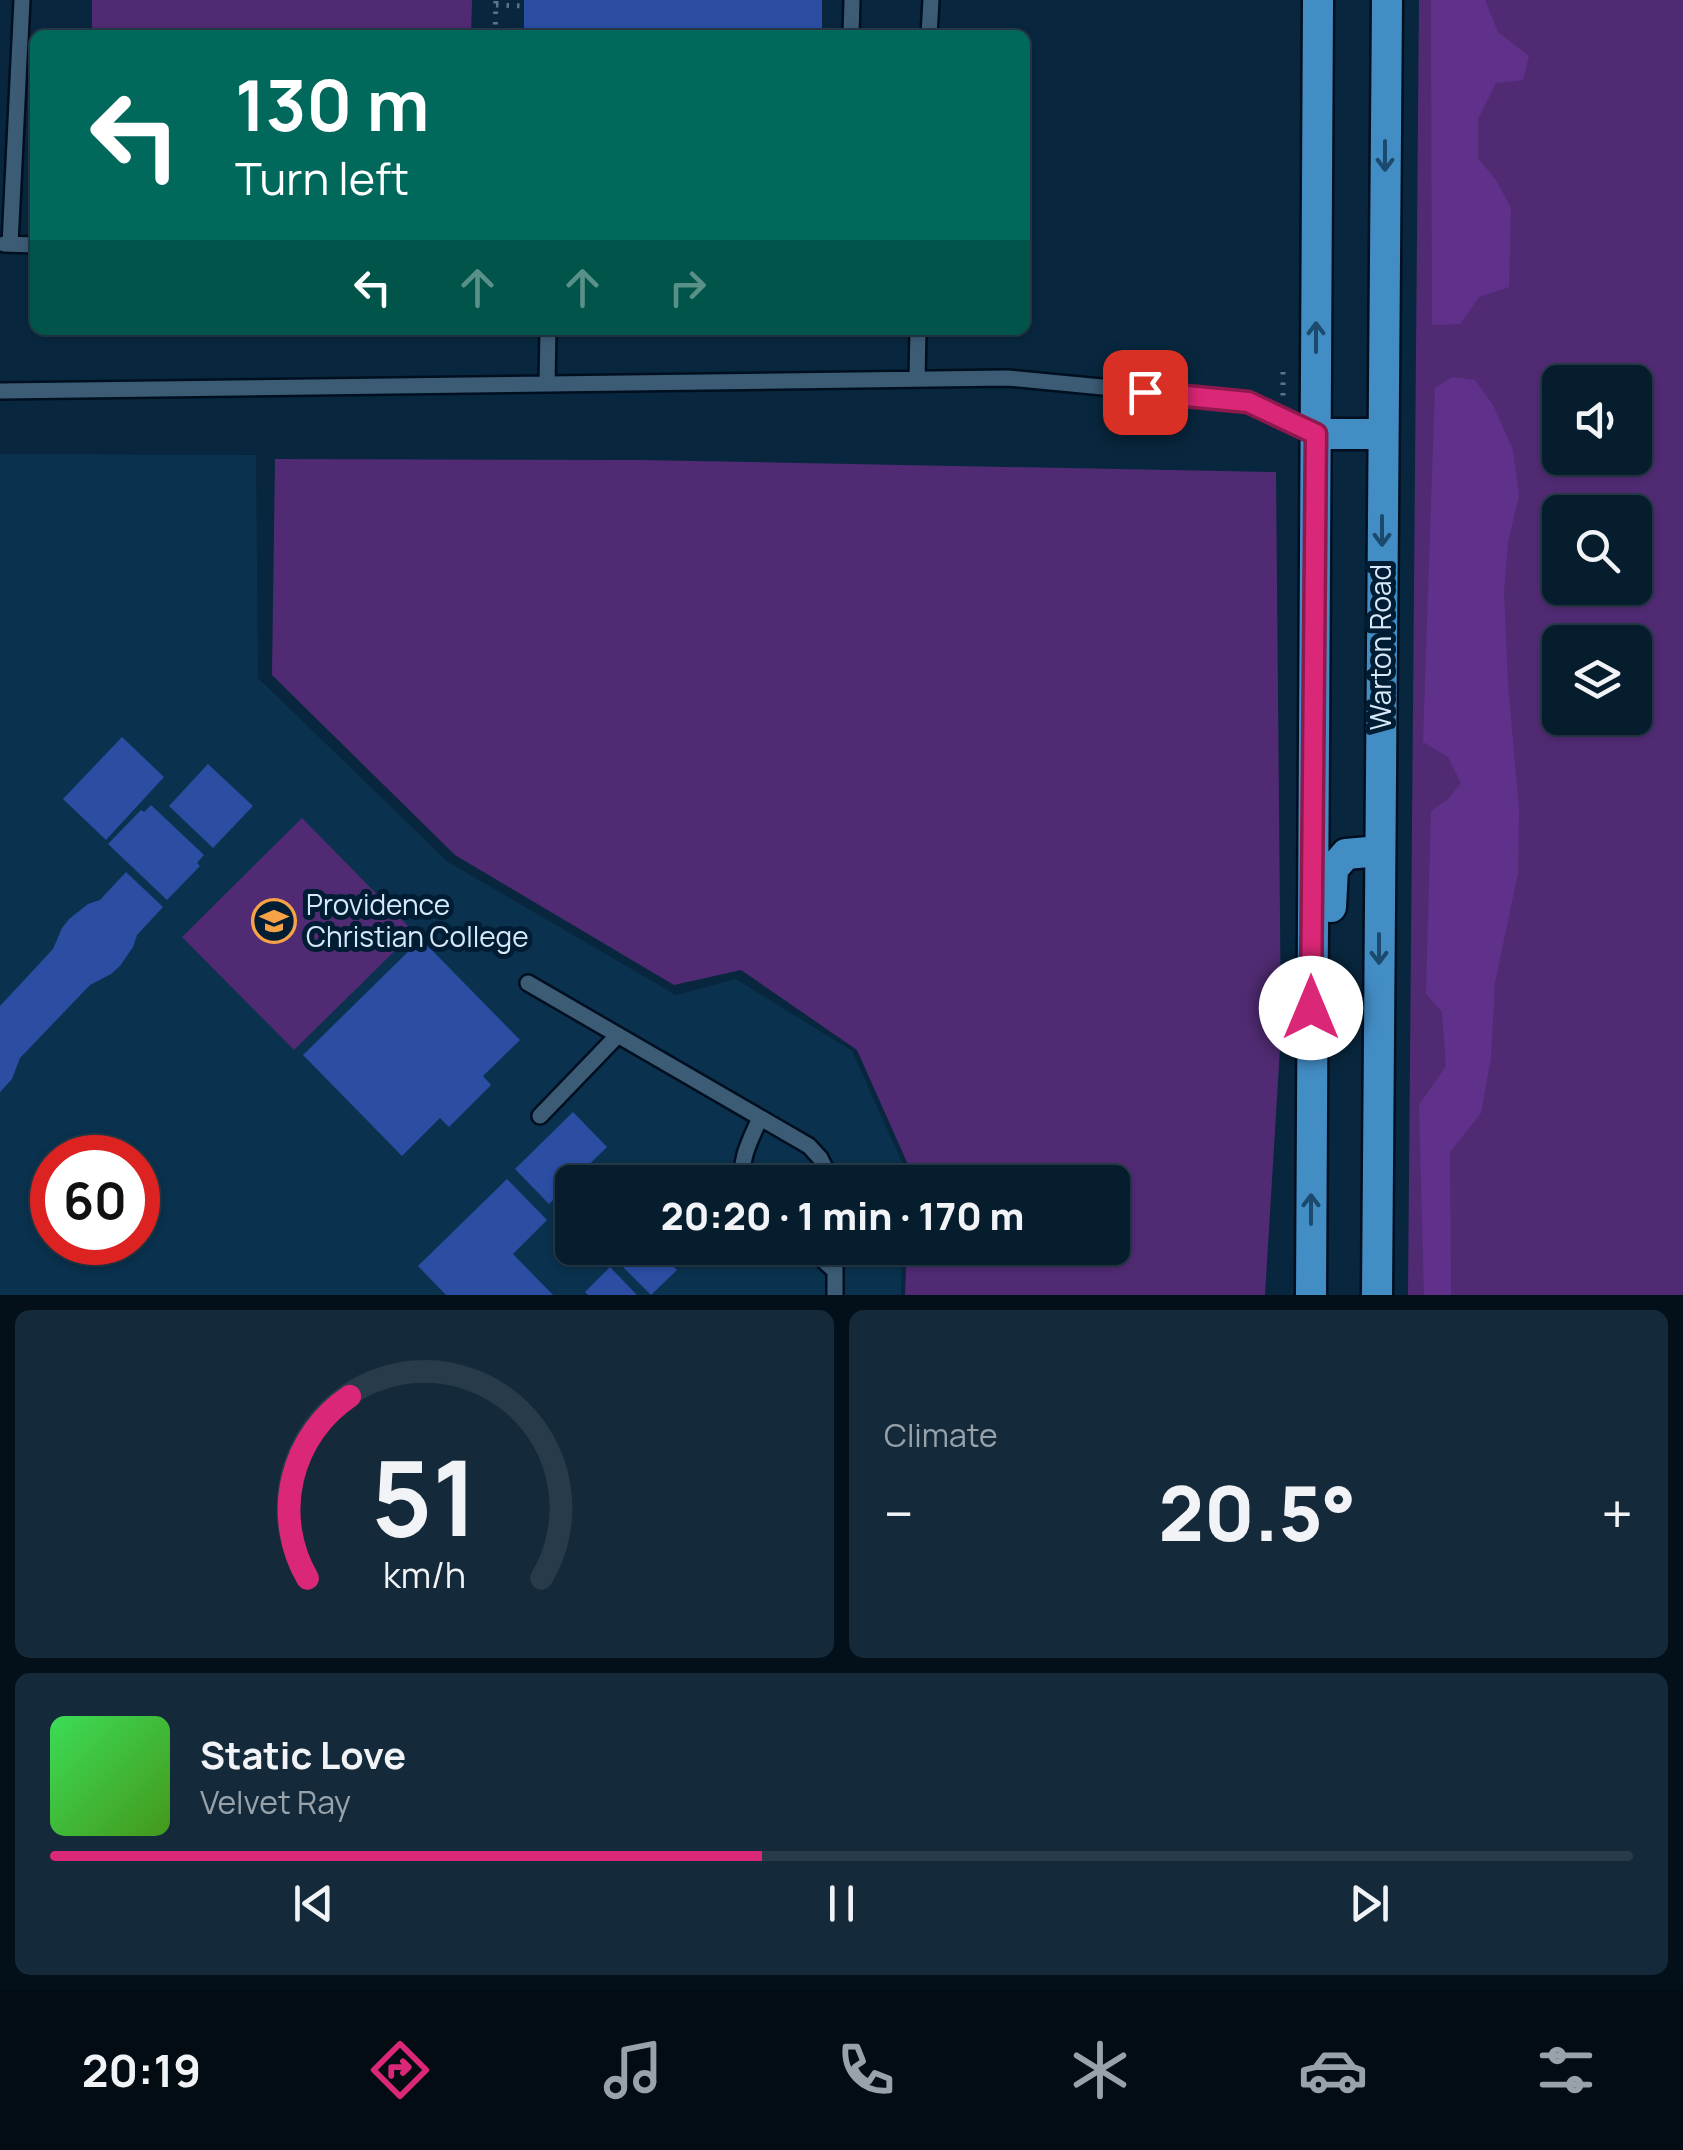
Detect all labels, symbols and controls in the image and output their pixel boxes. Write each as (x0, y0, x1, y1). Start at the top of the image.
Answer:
text: 130 m (235, 56, 429, 152)
icon: left (70, 70, 200, 200)
one-way arrow (1376, 138, 1394, 171)
text: Turn left (235, 147, 409, 209)
icon: left (345, 260, 400, 315)
icon: ahead (450, 260, 505, 315)
icon: ahead (555, 260, 610, 315)
icon: right (660, 260, 715, 315)
one-way arrow (1306, 321, 1326, 354)
pin (1103, 350, 1188, 435)
icon: arrive (1118, 365, 1173, 420)
map controls (1542, 365, 1652, 735)
button: sound (1542, 365, 1652, 475)
button: search (1542, 495, 1652, 605)
one-way arrow (1372, 514, 1392, 547)
street label: Warton Road (1361, 564, 1399, 730)
button: layers (1542, 625, 1652, 735)
place label: Providence Christian College (306, 885, 529, 955)
school or university icon: Providence Christian College (251, 898, 297, 944)
one-way arrow (1370, 932, 1389, 964)
position arrow (1259, 956, 1363, 1060)
speed limit sign: 60 (30, 1135, 160, 1265)
text: 20:20 · 1 min · 170 m (661, 1189, 1024, 1241)
one-way arrow (1302, 1194, 1320, 1226)
text: Climate (884, 1413, 998, 1457)
text: 51 (371, 1425, 478, 1567)
text: 20.5° (1159, 1461, 1356, 1564)
text: − (884, 1475, 914, 1551)
text: + (1601, 1475, 1633, 1551)
text: km/h (383, 1550, 466, 1599)
text: Static Love (200, 1728, 406, 1780)
text: Velvet Ray (200, 1780, 351, 1824)
icon: previous (286, 1876, 341, 1931)
icon: pause (814, 1876, 869, 1931)
icon: next (1342, 1876, 1397, 1931)
icon: directions (365, 2035, 435, 2105)
icon: music (598, 2035, 668, 2105)
icon: phone (831, 2035, 901, 2105)
icon: climate (1065, 2035, 1135, 2105)
icon: car (1298, 2035, 1368, 2105)
icon: filters (1531, 2035, 1601, 2105)
text: 20:19 (82, 2039, 201, 2101)

